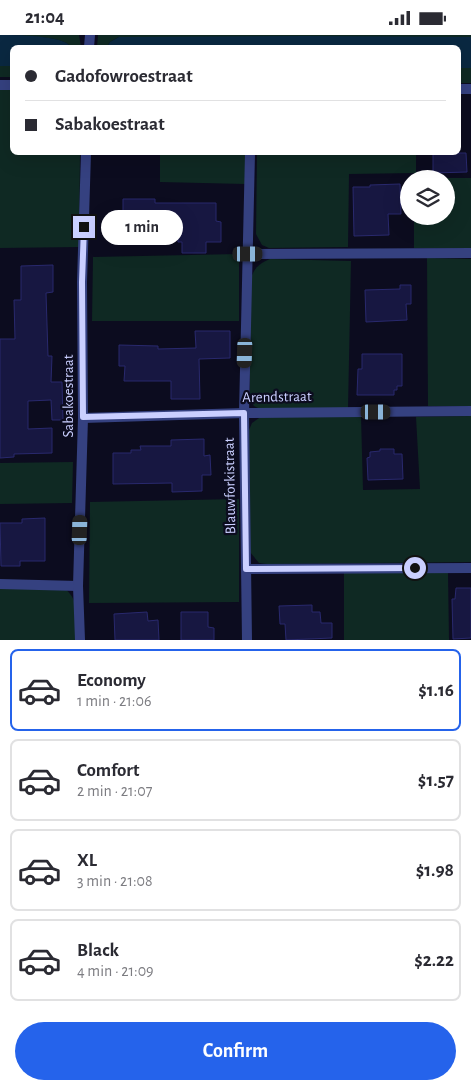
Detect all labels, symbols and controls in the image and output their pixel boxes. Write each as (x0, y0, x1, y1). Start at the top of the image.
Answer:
text: 21:04 (25, 8, 65, 27)
text: Gadofowroestraat (55, 67, 193, 86)
text: Sabakoestraat (55, 115, 165, 134)
map controls (400, 170, 455, 225)
button: layers (400, 170, 455, 225)
callout: 1 min (102, 209, 184, 245)
route end (73, 216, 95, 238)
text: 1 min (125, 219, 159, 235)
car (233, 247, 263, 262)
car (236, 338, 253, 368)
street label: Sabakoestraat (61, 354, 76, 437)
street label: Arendstraat (242, 389, 312, 405)
car (361, 405, 391, 420)
street label: Blauwforkistraat (222, 437, 238, 535)
car (71, 515, 88, 545)
route start (404, 557, 426, 579)
icon: car (17, 668, 62, 713)
text: Economy (77, 671, 146, 690)
text: $1.16 (418, 681, 454, 700)
text: 1 min · 21:06 (77, 693, 151, 709)
icon: car (17, 758, 62, 803)
text: Comfort (77, 761, 139, 780)
text: $1.57 (418, 771, 454, 790)
text: 2 min · 21:07 (77, 783, 152, 799)
icon: car (17, 848, 62, 893)
text: XL (77, 851, 97, 870)
text: $1.98 (416, 861, 454, 880)
text: 3 min · 21:08 (77, 873, 153, 889)
icon: car (17, 938, 62, 983)
text: Black (77, 941, 119, 960)
text: $2.22 (414, 951, 454, 970)
text: 4 min · 21:09 (77, 963, 154, 979)
button: Confirm (15, 1022, 456, 1080)

